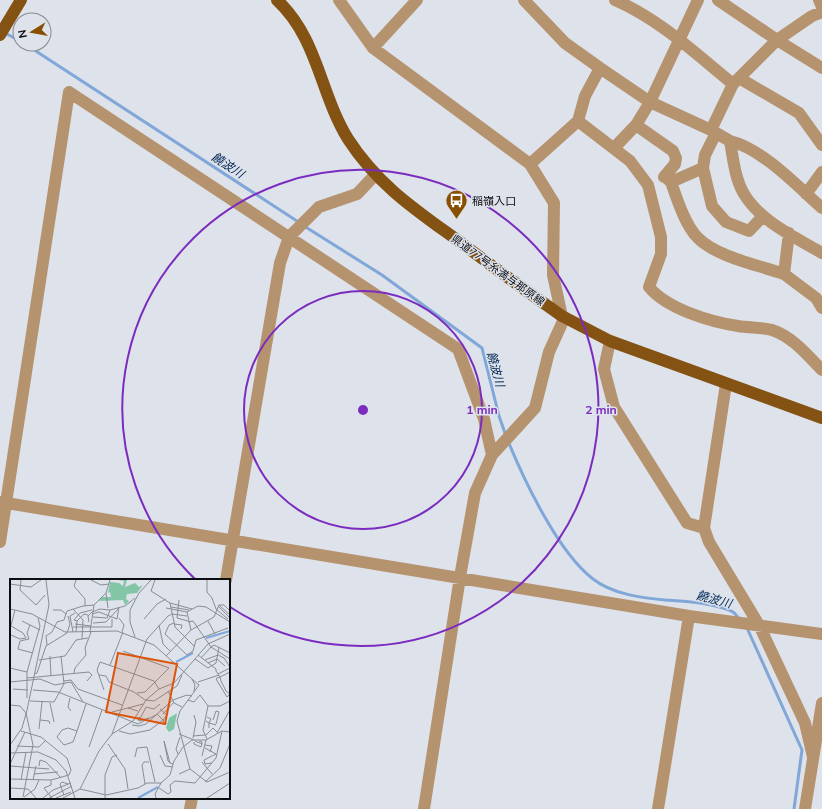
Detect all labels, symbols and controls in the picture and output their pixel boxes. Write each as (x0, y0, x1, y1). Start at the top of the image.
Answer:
north arrow (12, 12, 52, 52)
text: N (15, 28, 30, 39)
water label: 饒波川 (209, 149, 249, 182)
bus stop icon: 稲嶺入口 (443, 188, 469, 221)
place label: 稲嶺入口 (472, 194, 516, 208)
street label: 県道77号糸満与那原線 (448, 231, 548, 309)
water label: 饒波川 (484, 350, 508, 390)
text: 1 min (466, 402, 498, 417)
text: 2 min (585, 402, 617, 417)
centre of rings (356, 403, 370, 417)
inset map (10, 579, 230, 799)
water label: 饒波川 (695, 587, 735, 611)

